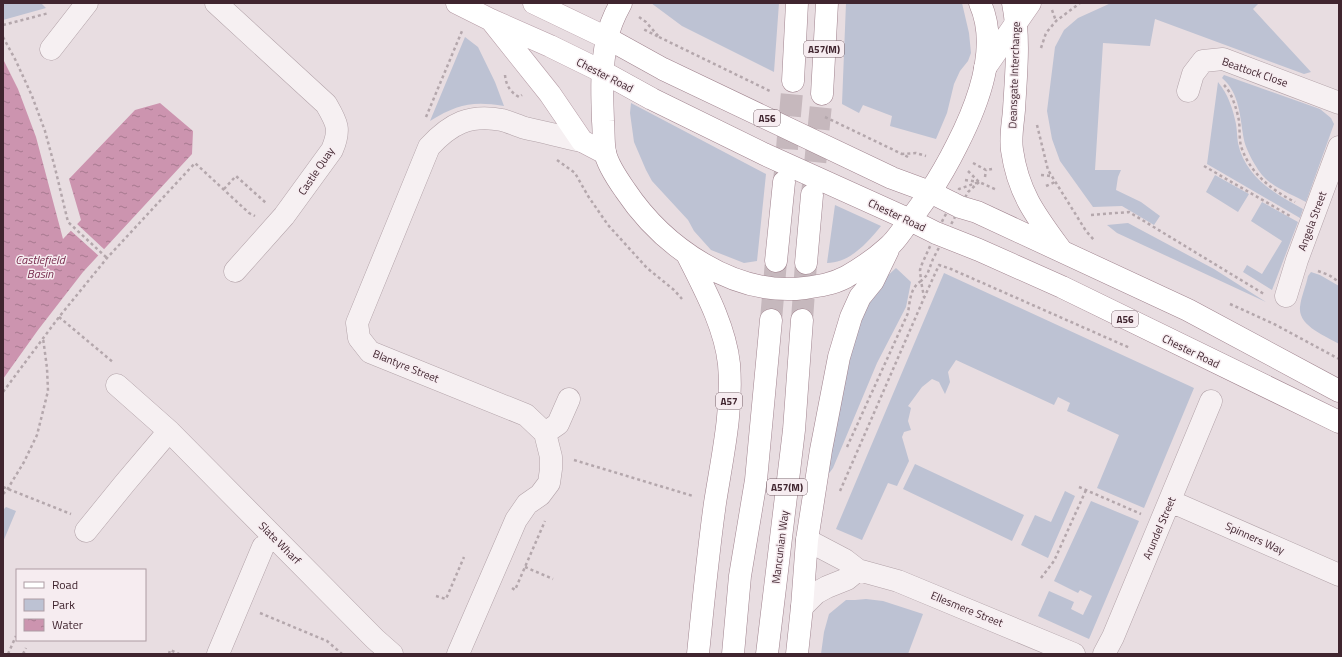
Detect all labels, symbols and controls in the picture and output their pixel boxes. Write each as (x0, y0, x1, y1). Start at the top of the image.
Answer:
street label: Deansgate Interchange (1004, 21, 1024, 129)
road number: A57(M) (804, 41, 844, 57)
street label: Beattock Close (1220, 53, 1291, 91)
street label: Chester Road (574, 54, 636, 96)
road number: A56 (754, 110, 780, 126)
street label: Castle Quay (294, 143, 338, 198)
street label: Angela Street (1294, 189, 1330, 253)
street label: Chester Road (866, 195, 929, 235)
water label: Castlefield Basin (15, 250, 67, 283)
road number: A56 (1112, 311, 1138, 327)
street label: Chester Road (1160, 330, 1223, 372)
street label: Blantyre Street (371, 345, 442, 387)
road number: A57 (716, 393, 742, 409)
road number: A57(M) (767, 479, 807, 495)
street label: Arundel Street (1139, 494, 1179, 562)
street label: Mancunian Way (768, 509, 793, 585)
street label: Slate Wharf (255, 518, 305, 568)
street label: Spinners Way (1223, 518, 1288, 558)
legend (16, 569, 146, 641)
text: Road (52, 575, 78, 594)
street label: Ellesmere Street (928, 587, 1006, 631)
text: Park (52, 595, 75, 614)
text: Water (52, 615, 83, 634)

